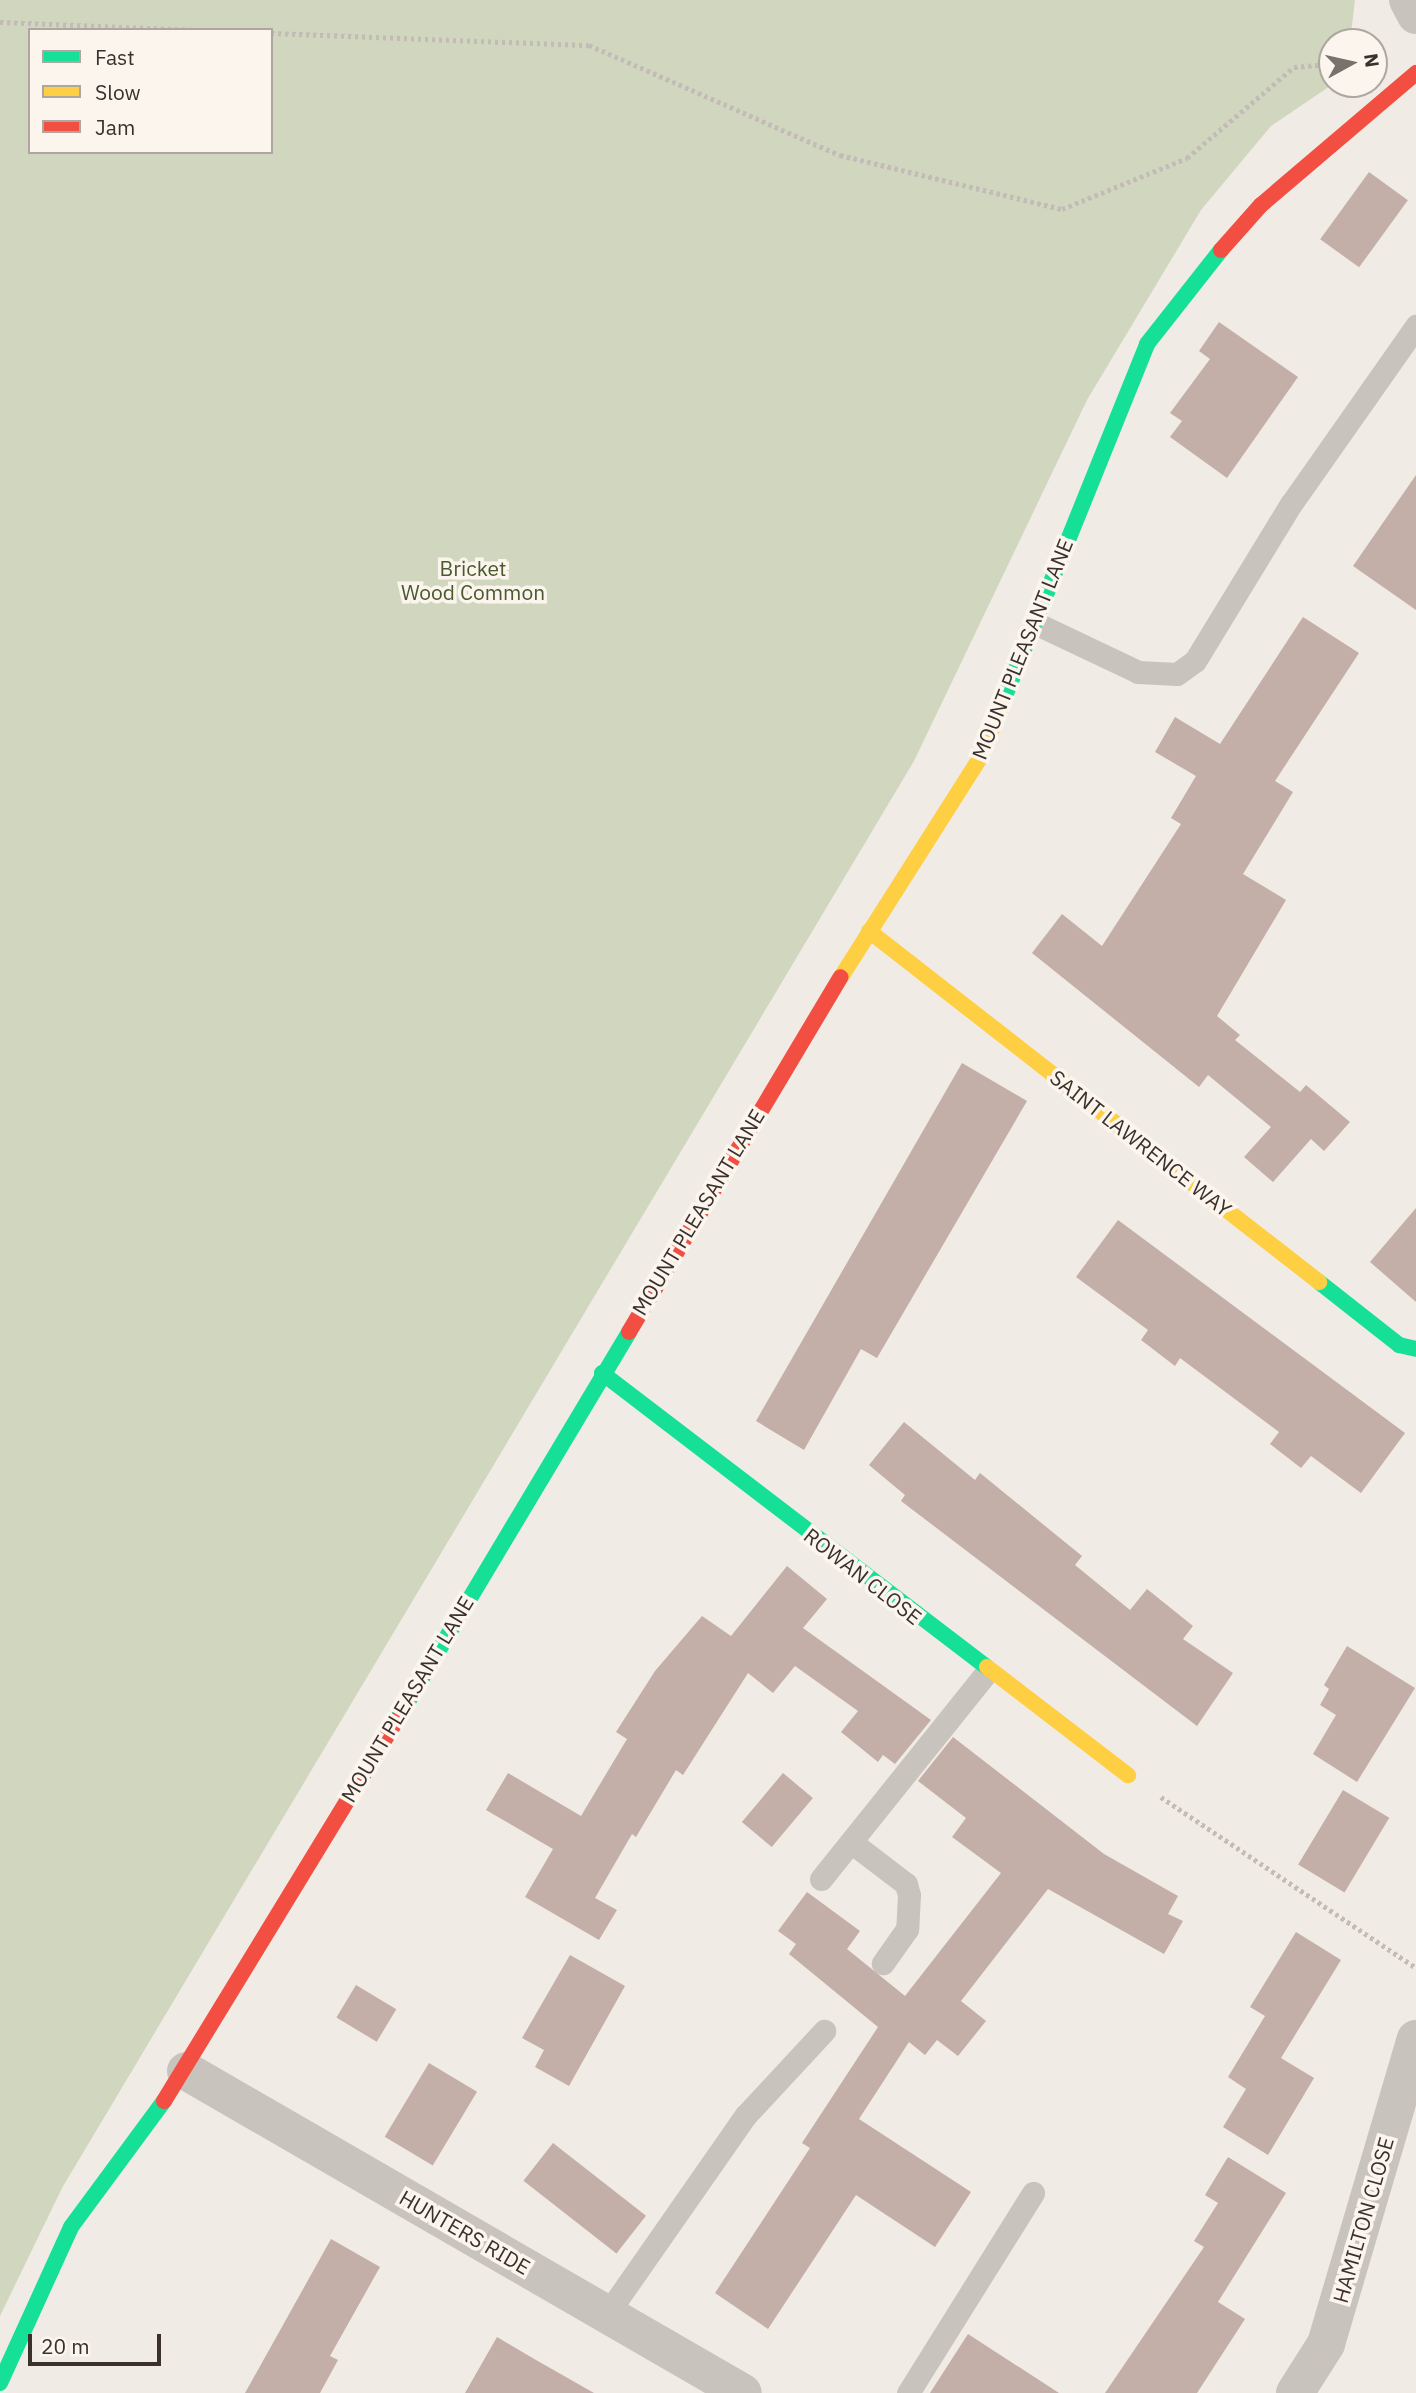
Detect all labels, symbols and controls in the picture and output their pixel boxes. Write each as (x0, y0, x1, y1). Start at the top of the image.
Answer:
legend (28, 28, 273, 154)
north arrow (1318, 28, 1388, 98)
text: Fast (95, 43, 135, 71)
text: N (1359, 52, 1385, 69)
text: Slow (95, 78, 141, 106)
text: Jam (95, 113, 135, 141)
street label: MOUNT PLEASANT LANE (966, 535, 1078, 763)
park label: Bricket Wood Common (401, 555, 545, 605)
street label: SAINT LAWRENCE WAY (1045, 1064, 1237, 1222)
street label: MOUNT PLEASANT LANE (626, 1104, 770, 1320)
street label: ROWAN CLOSE (799, 1522, 927, 1630)
street label: MOUNT PLEASANT LANE (335, 1591, 479, 1807)
street label: HAMILTON CLOSE (1327, 2134, 1399, 2306)
street label: HUNTERS RIDE (395, 2184, 535, 2280)
scale bar (32, 2320, 164, 2364)
text: 20 m (41, 2332, 90, 2360)

